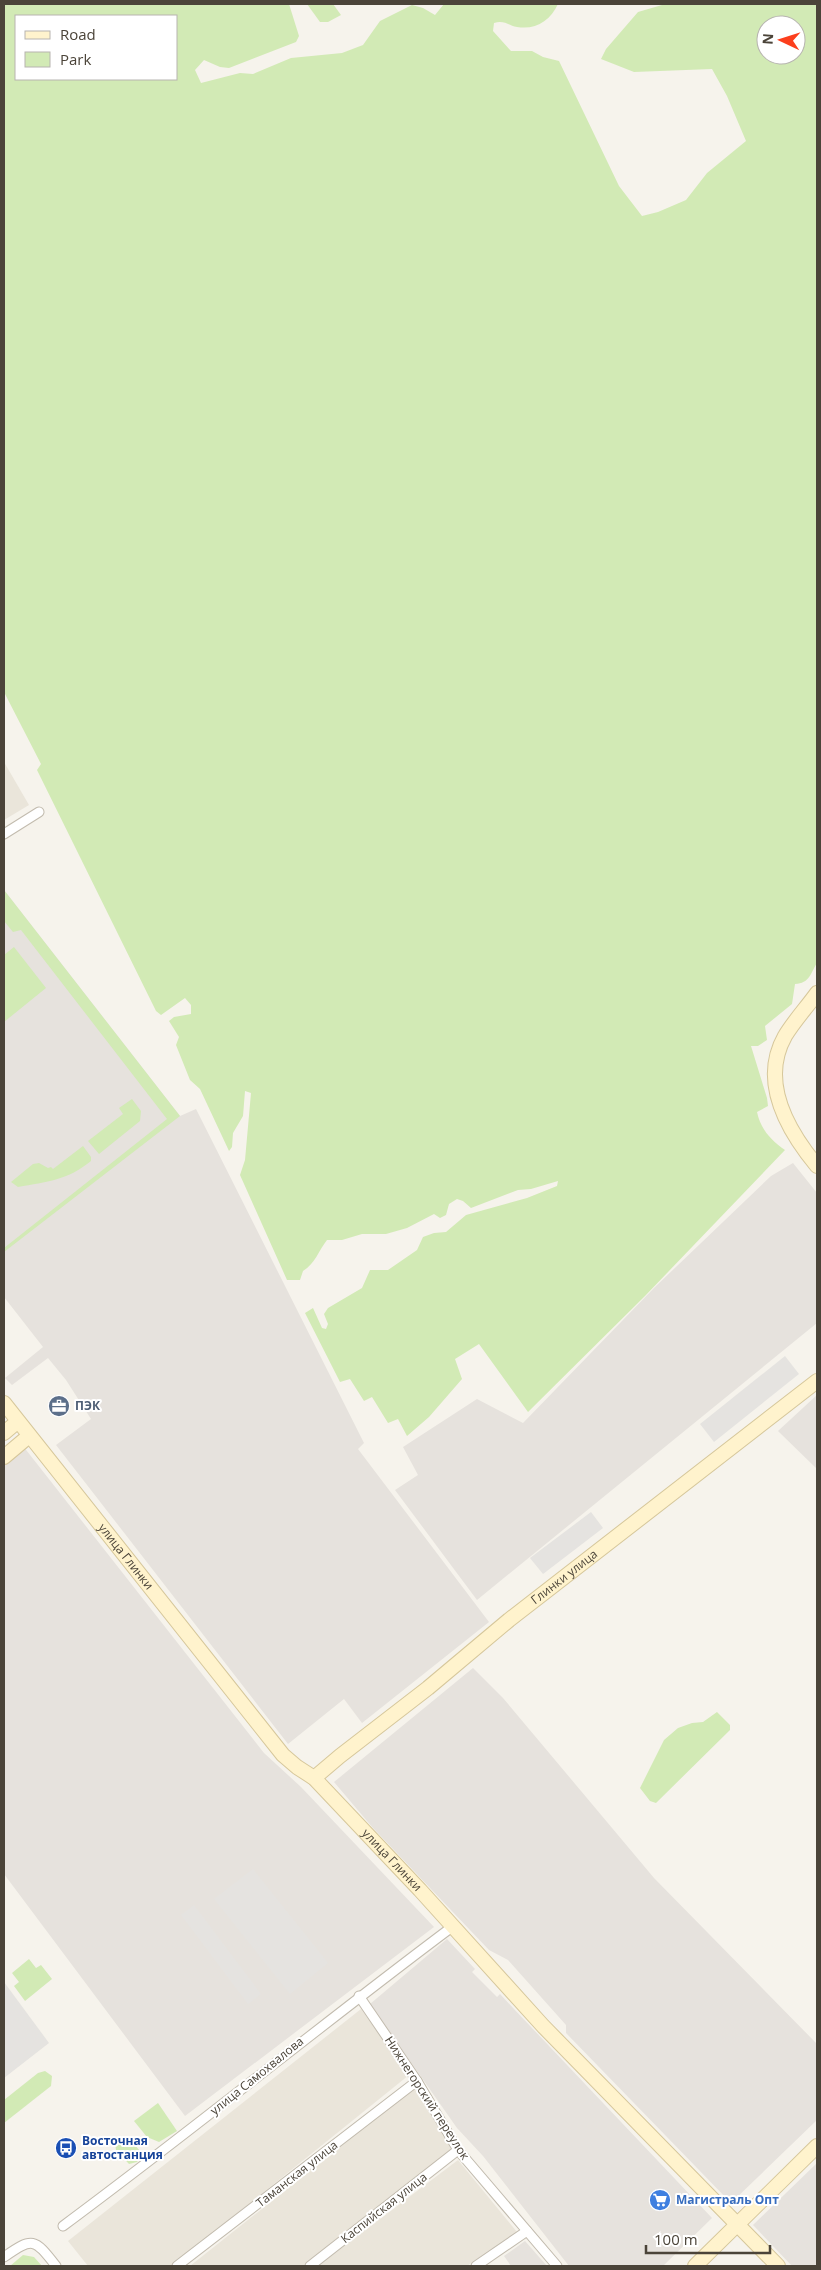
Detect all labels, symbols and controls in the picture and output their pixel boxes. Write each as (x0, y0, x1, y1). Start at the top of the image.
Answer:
legend (15, 15, 178, 80)
north arrow (756, 15, 806, 65)
text: Road (60, 24, 96, 44)
text: N (758, 33, 777, 45)
text: Park (60, 49, 91, 69)
office icon: ПЭК (47, 1394, 71, 1418)
place label: ПЭК (75, 1397, 101, 1414)
street label: улица Глинки (95, 1520, 158, 1593)
street label: Глинки улица (527, 1545, 601, 1608)
street label: улица Глинки (358, 1825, 426, 1895)
street label: улица Самохвалова (206, 2033, 307, 2119)
street label: Нижнегорский переулок (381, 2033, 474, 2164)
place label: Восточная автостанция (82, 2132, 163, 2163)
bus stop icon: Восточная автостанция (54, 2136, 78, 2160)
street label: Таманская улица (252, 2136, 341, 2211)
street label: Каспийская улица (337, 2168, 430, 2247)
supermarket icon: Магистраль Опт (648, 2188, 672, 2212)
place label: Магистраль Опт (676, 2191, 779, 2208)
scale bar (646, 2222, 770, 2254)
text: 100 m (654, 2229, 698, 2249)

